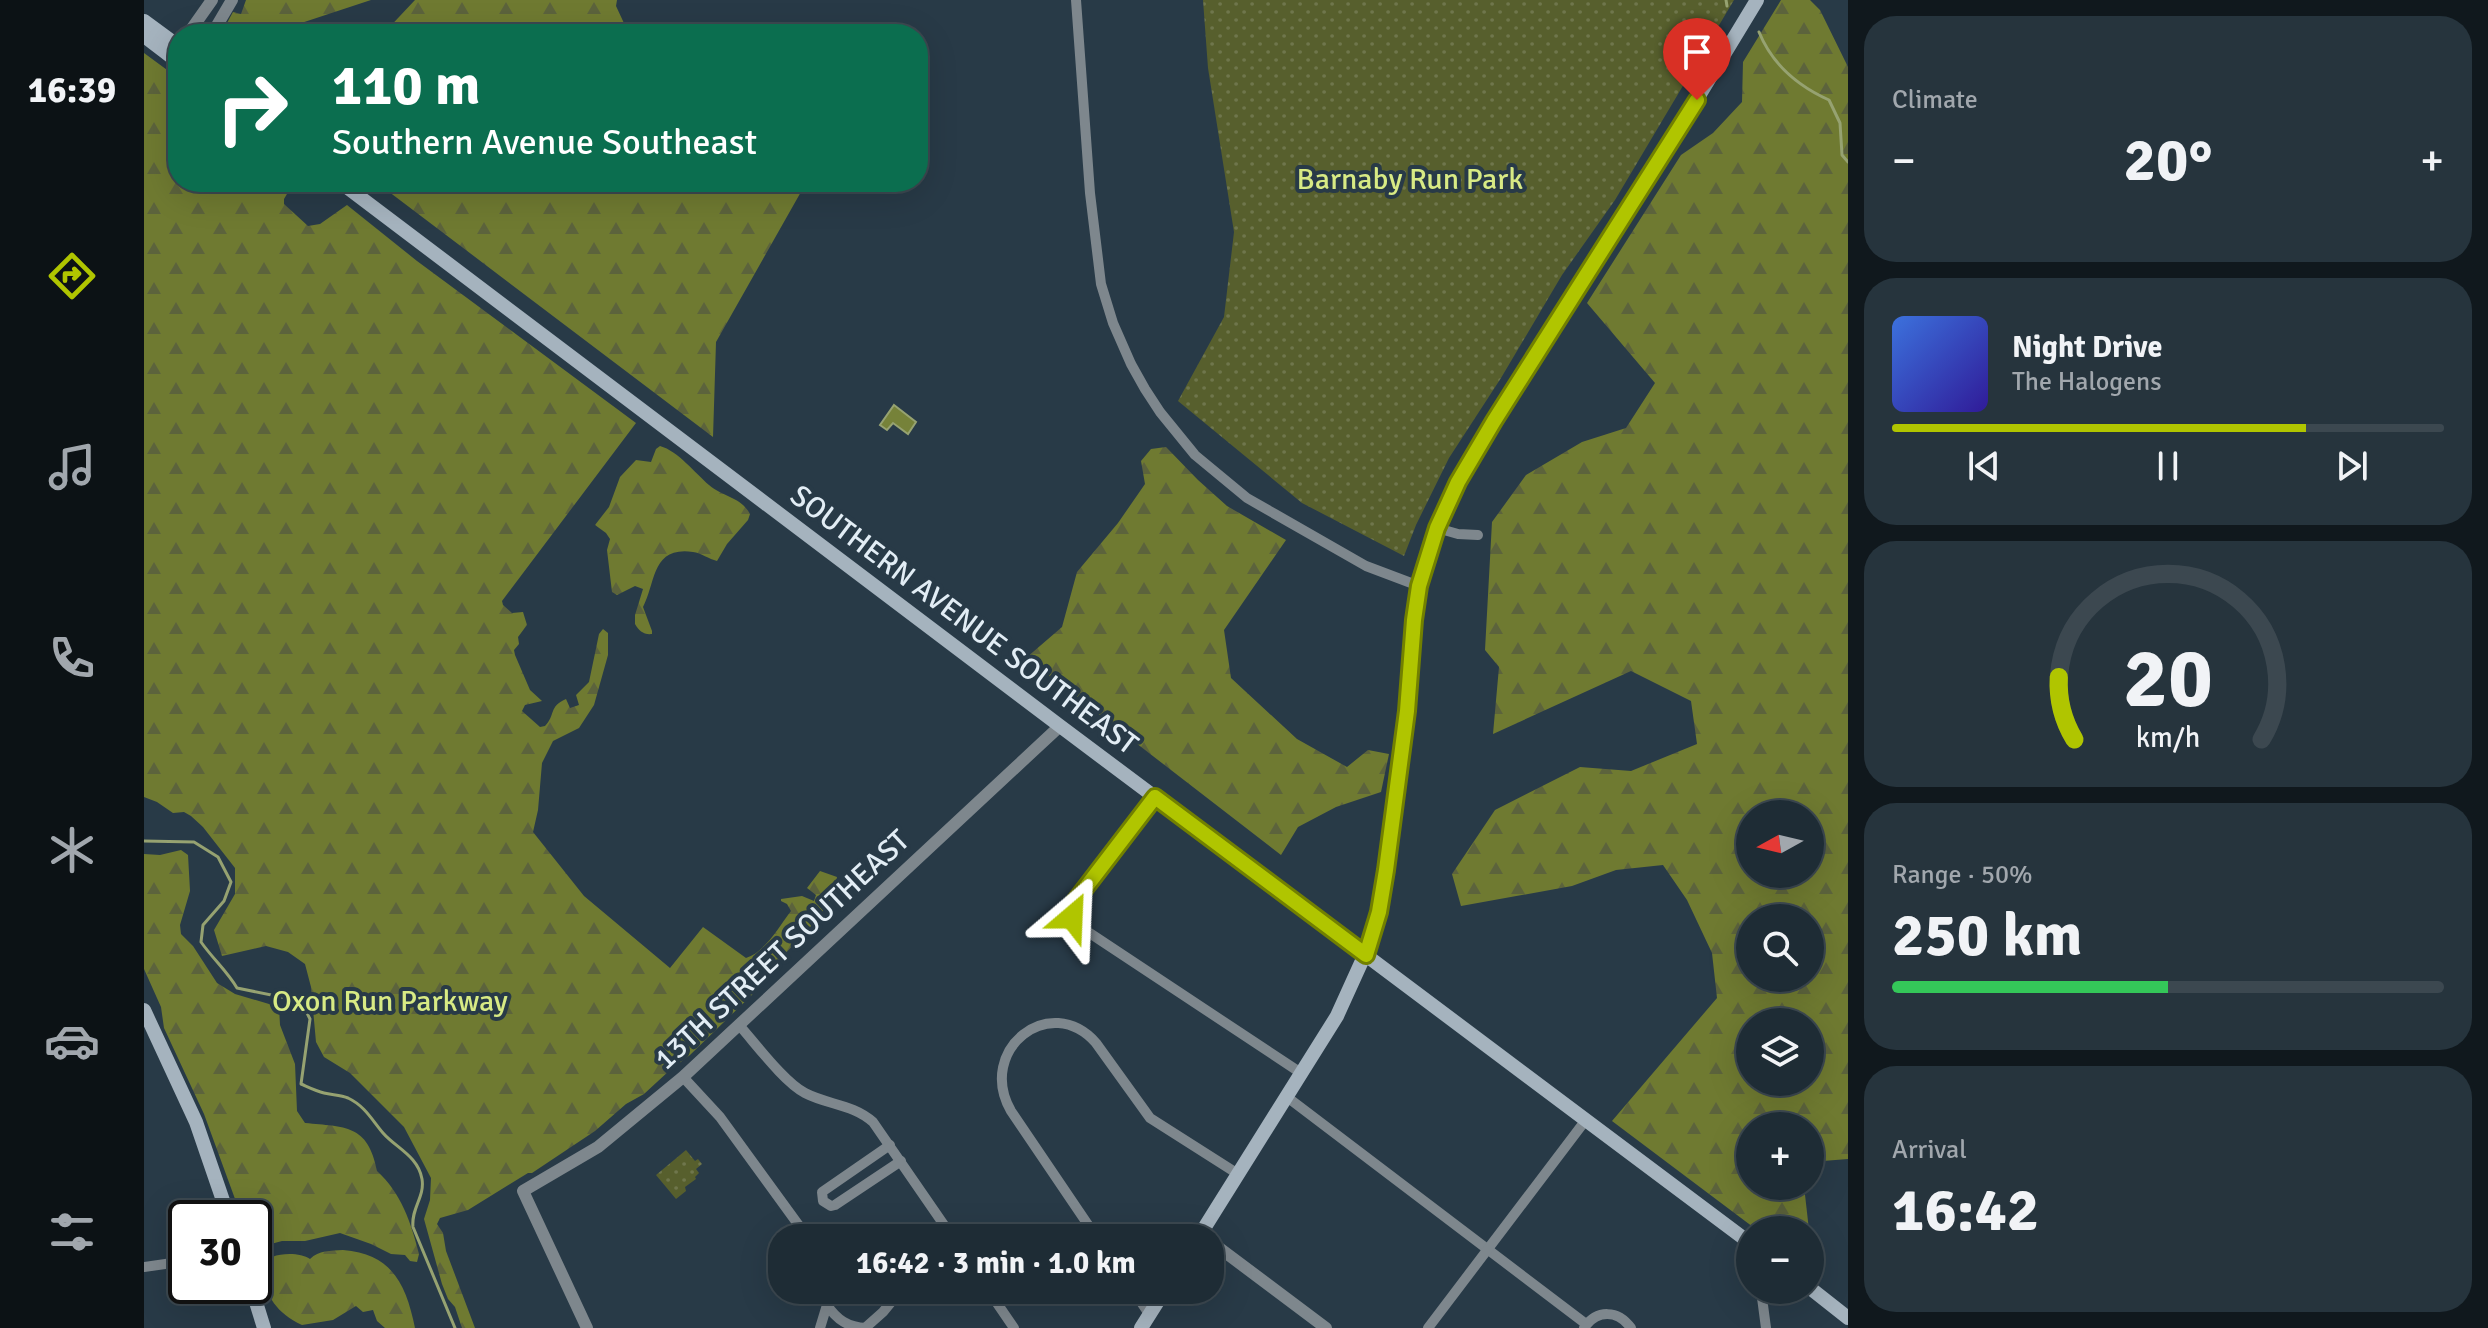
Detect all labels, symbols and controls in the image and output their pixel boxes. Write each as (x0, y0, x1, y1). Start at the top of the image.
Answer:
pin (1663, 18, 1731, 100)
icon: arrive (1675, 30, 1719, 74)
text: 110 m (332, 51, 480, 120)
icon: right (200, 56, 304, 160)
text: 16:39 (28, 68, 116, 113)
text: Climate (1892, 84, 1978, 116)
text: Southern Avenue Southeast (332, 120, 757, 165)
text: 20° (2124, 124, 2212, 198)
text: − (1892, 134, 1916, 188)
text: + (2420, 134, 2444, 188)
park label: Barnaby Run Park (1297, 161, 1523, 198)
icon: directions (44, 248, 100, 304)
text: Night Drive (2012, 329, 2162, 366)
text: The Halogens (2012, 366, 2162, 398)
icon: music (44, 439, 100, 495)
icon: previous (1962, 444, 2006, 488)
icon: pause (2146, 444, 2190, 488)
icon: next (2330, 444, 2374, 488)
street label: SOUTHERN AVENUE SOUTHEAST (783, 477, 1145, 763)
text: 20 (2123, 628, 2213, 730)
icon: phone (44, 630, 100, 686)
text: km/h (2136, 720, 2200, 755)
north arrow (1736, 800, 1824, 888)
map controls (1736, 800, 1824, 1304)
icon: climate (44, 822, 100, 878)
street label: 13TH STREET SOUTHEAST (647, 822, 917, 1078)
text: Range · 50% (1892, 859, 2033, 891)
position arrow (1030, 875, 1114, 959)
text: 250 km (1892, 899, 2082, 973)
button: search (1736, 904, 1824, 992)
park label: Oxon Run Parkway (272, 983, 508, 1020)
button: layers (1736, 1008, 1824, 1096)
icon: car (44, 1013, 100, 1069)
button: + (1736, 1112, 1824, 1200)
text: Arrival (1892, 1134, 1967, 1166)
text: 16:42 (1892, 1174, 2039, 1248)
speed limit sign: 30 (168, 1200, 272, 1304)
icon: filters (44, 1204, 100, 1260)
button: − (1736, 1216, 1824, 1304)
text: 16:42 · 3 min · 1.0 km (856, 1245, 1136, 1282)

